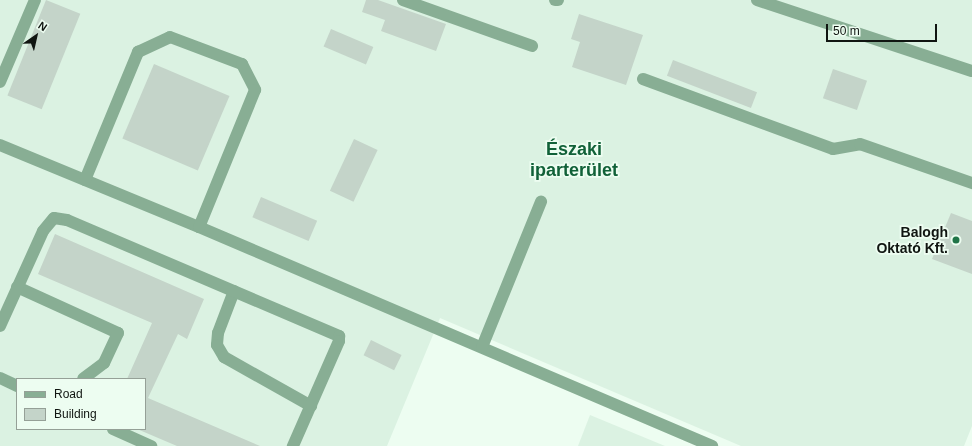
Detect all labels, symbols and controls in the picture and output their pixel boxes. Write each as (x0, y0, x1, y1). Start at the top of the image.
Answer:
north arrow (16, 16, 56, 56)
scale bar (828, 16, 939, 42)
text: N (36, 19, 49, 33)
text: 50 m (833, 24, 860, 38)
district label: Északi iparterület (530, 139, 618, 182)
place label: Balogh Oktató Kft. (876, 224, 948, 256)
marker: Balogh Oktató Kft. (951, 235, 961, 245)
legend (16, 378, 146, 430)
text: Road (54, 387, 83, 401)
text: Building (54, 407, 97, 421)

